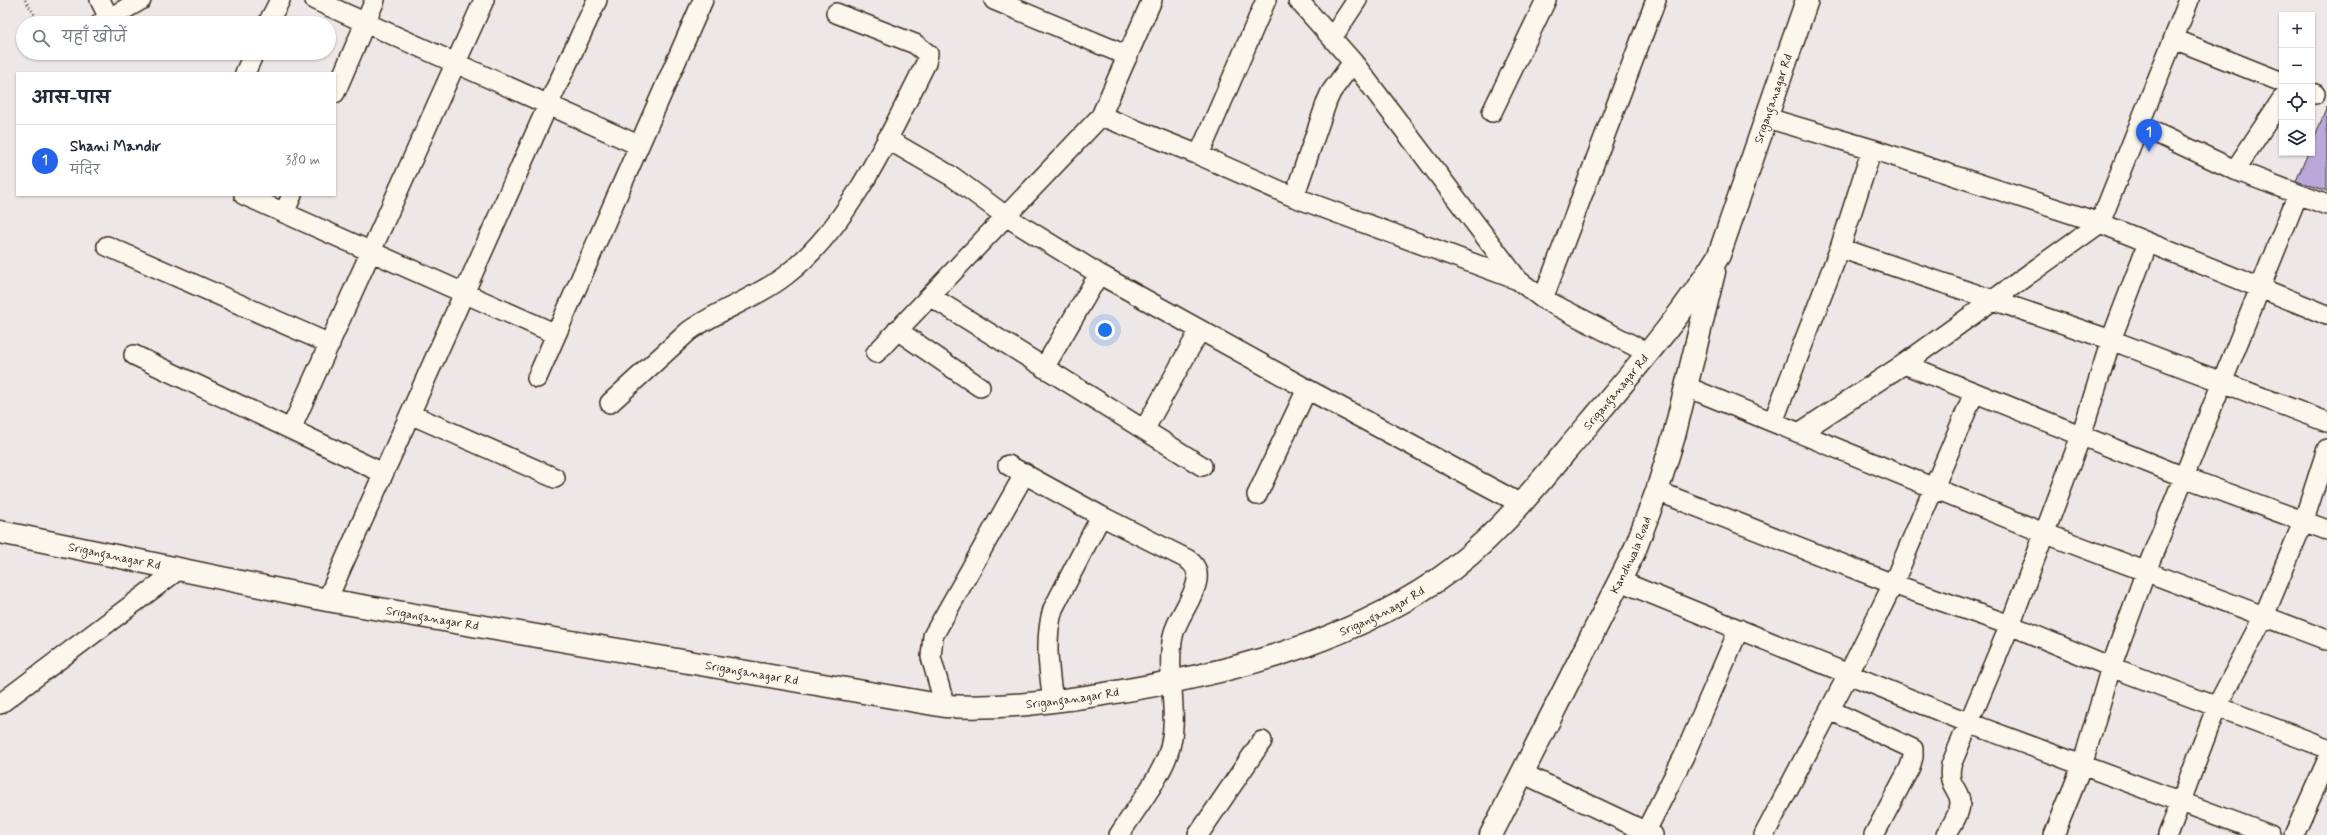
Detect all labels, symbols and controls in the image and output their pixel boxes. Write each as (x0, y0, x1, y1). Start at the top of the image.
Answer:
map controls (2279, 12, 2315, 156)
button: + (2279, 12, 2315, 48)
search box (16, 16, 336, 60)
icon: search (30, 27, 52, 49)
text: यहाँ खोजें (62, 28, 127, 48)
button: − (2279, 48, 2315, 84)
street label: Sriganganagar Rd (1751, 52, 1797, 146)
button: locate (2279, 84, 2315, 120)
text: आस-पास (32, 87, 110, 109)
pin: 1 (2136, 119, 2162, 152)
button: layers (2279, 120, 2315, 156)
text: Shani Mandir (70, 137, 161, 157)
text: 1 (42, 152, 48, 169)
text: 380 m (285, 152, 320, 169)
text: मंदिर (70, 162, 100, 179)
your location (1095, 320, 1115, 340)
street label: Sriganganagar Rd (1580, 351, 1653, 434)
street label: Kandhwala Road (1607, 514, 1656, 597)
street label: Sriganganagar Rd (67, 539, 162, 574)
street label: Sriganganagar Rd (1337, 583, 1428, 641)
street label: Sriganganagar Rd (385, 603, 480, 635)
street label: Sriganganagar Rd (704, 658, 799, 690)
street label: Sriganganagar Rd (1025, 685, 1120, 713)

